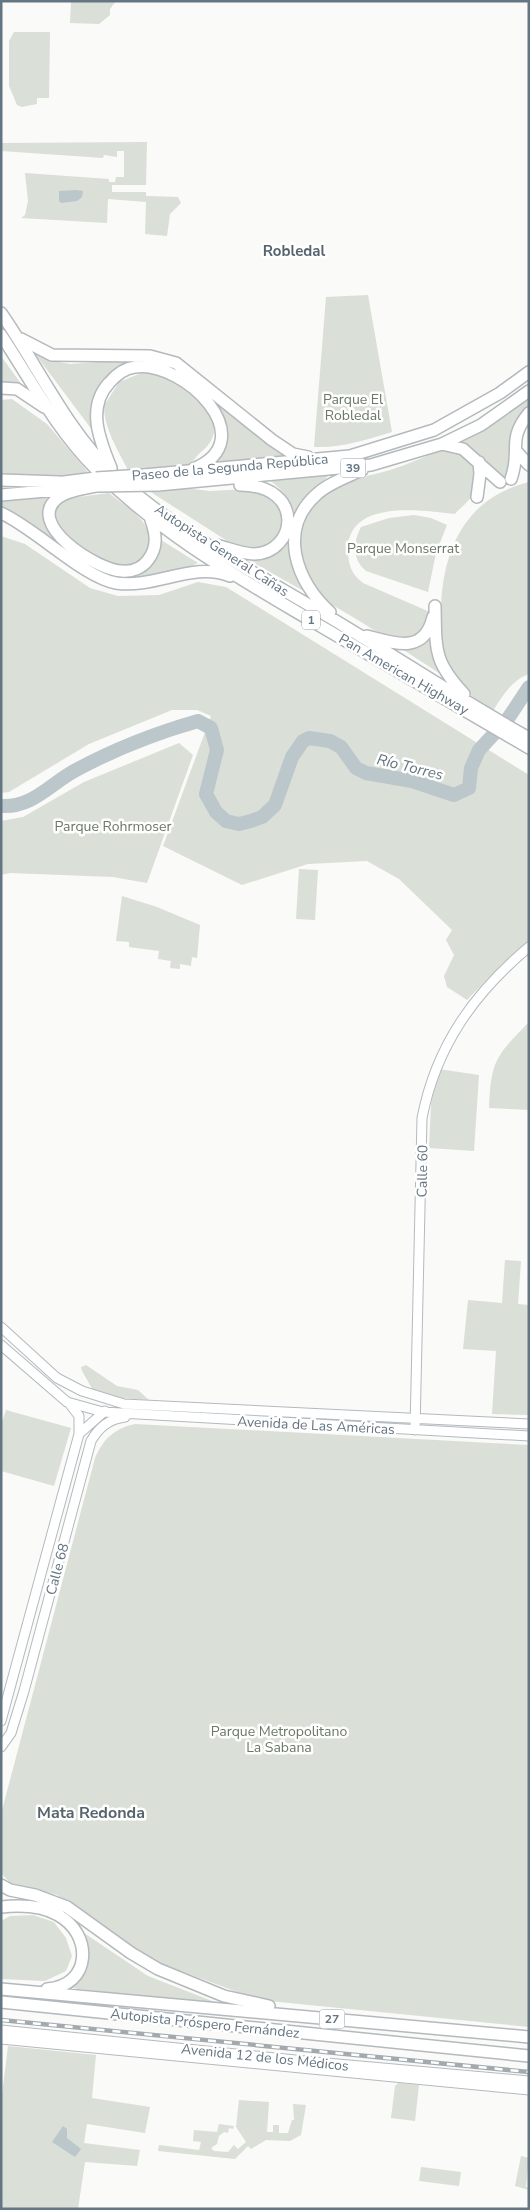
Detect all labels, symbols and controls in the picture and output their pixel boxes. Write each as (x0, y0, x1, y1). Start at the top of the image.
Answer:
district label: Robledal (263, 241, 325, 261)
park label: Parque El Robledal (323, 390, 384, 425)
street label: Paseo de la Segunda República (131, 449, 329, 486)
road number: 39 (340, 458, 366, 478)
street label: Autopista General Cañas (151, 500, 293, 601)
park label: Parque Monserrat (347, 539, 459, 558)
road number: 1 (302, 610, 320, 630)
street label: Pan American Highway (335, 629, 473, 720)
water label: Río Torres (375, 749, 445, 785)
park label: Parque Rohrmoser (55, 817, 171, 836)
street label: Calle 60 (413, 1145, 432, 1198)
street label: Avenida de Las Américas (237, 1412, 396, 1439)
street label: Calle 68 (41, 1541, 73, 1597)
park label: Parque Metropolitano La Sabana (211, 1722, 347, 1757)
district label: Mata Redonda (37, 1802, 145, 1824)
street label: Autopista Próspero Fernández (109, 2004, 301, 2043)
road number: 27 (320, 2010, 344, 2028)
street label: Avenida 12 de los Médicos (180, 2039, 350, 2076)

